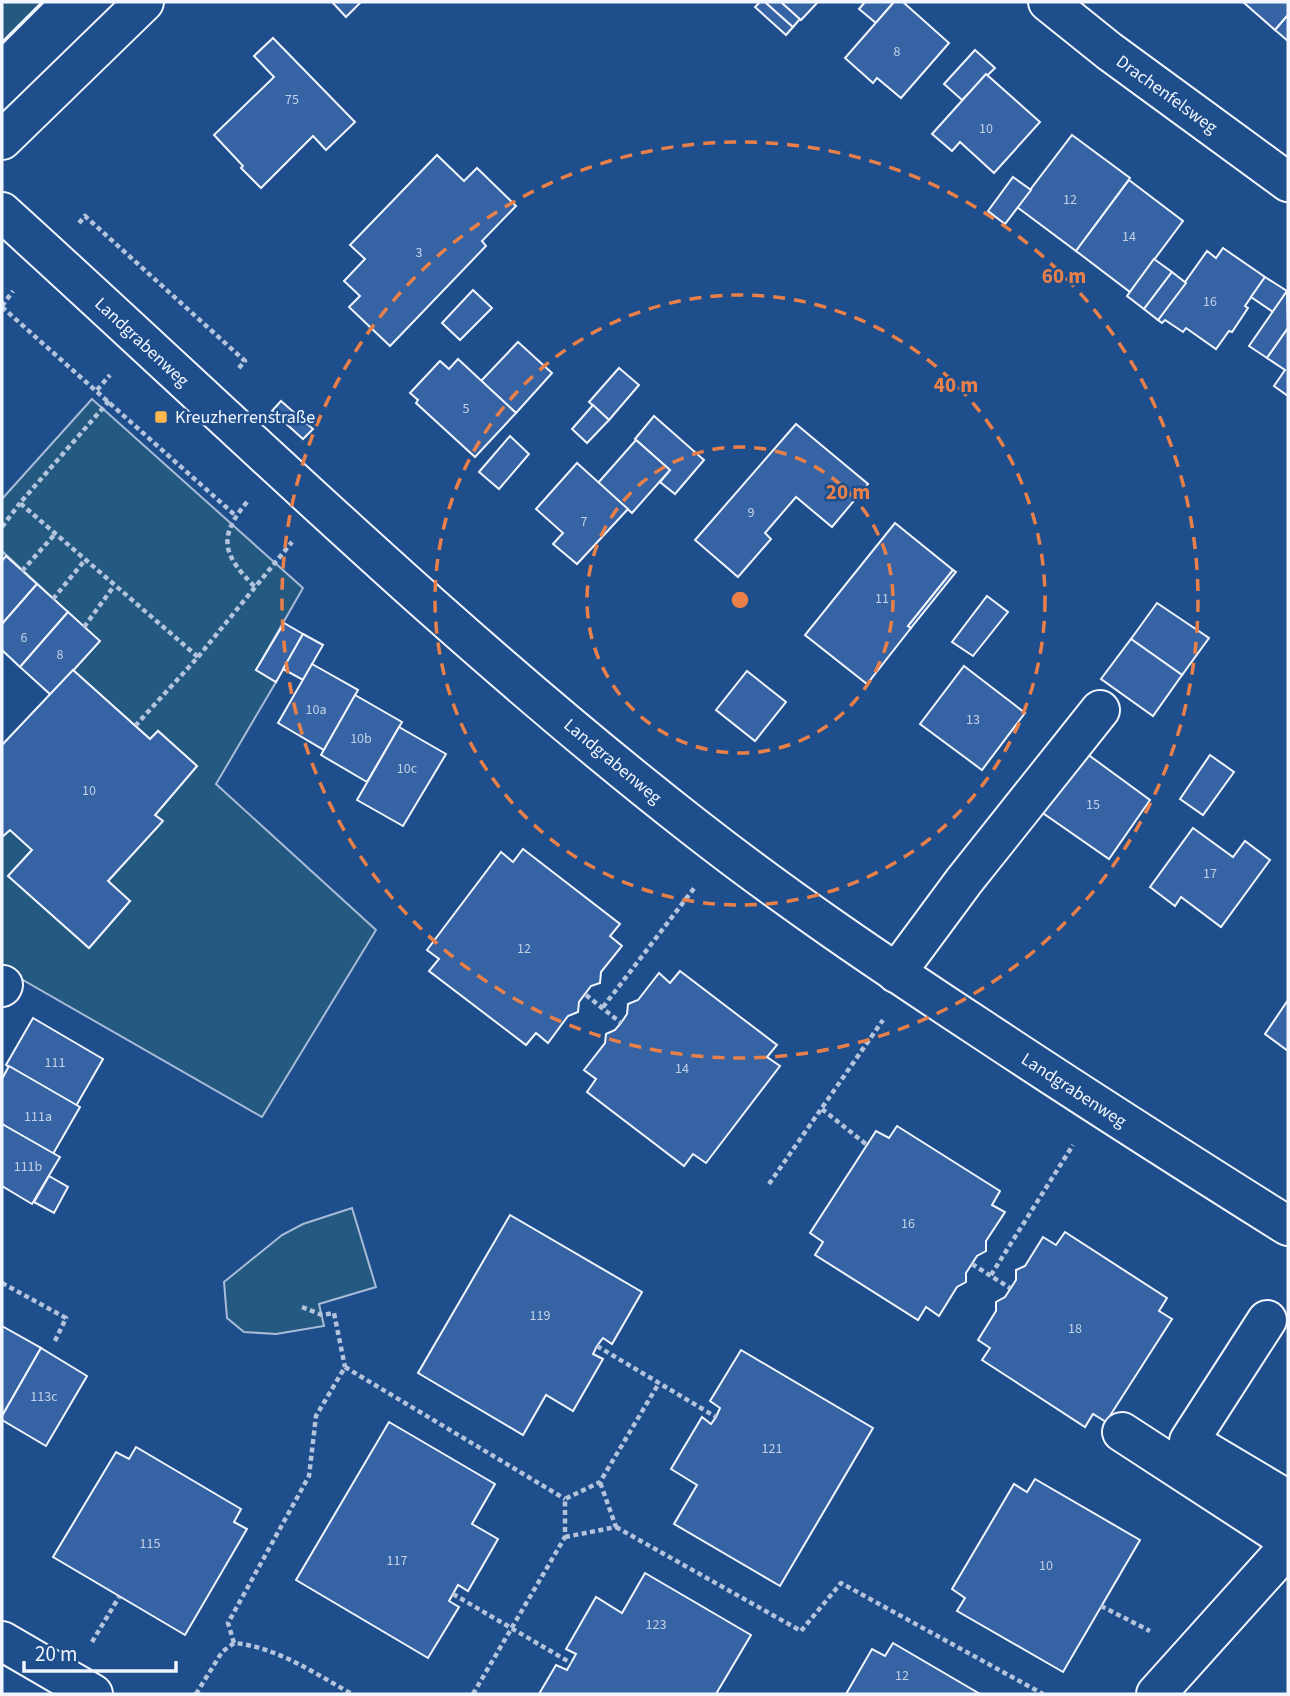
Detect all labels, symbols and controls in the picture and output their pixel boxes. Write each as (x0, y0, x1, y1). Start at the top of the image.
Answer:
house number: 8 (894, 42, 901, 62)
street label: Drachenfelsweg (1111, 49, 1222, 140)
house number: 75 (285, 90, 299, 110)
house number: 10 (979, 119, 993, 139)
house number: 12 (1063, 190, 1077, 210)
house number: 14 (1122, 227, 1136, 247)
house number: 3 (416, 243, 423, 263)
text: 60 m (1042, 261, 1086, 291)
street label: Landgrabenweg (89, 292, 194, 393)
house number: 16 (1203, 292, 1217, 312)
text: 40 m (934, 370, 978, 400)
house number: 5 (463, 399, 470, 419)
place label: Kreuzherrenstraße (175, 405, 315, 430)
marker: Kreuzherrenstraße (153, 409, 169, 425)
text: 20 m (826, 477, 870, 507)
house number: 9 (748, 503, 755, 523)
house number: 7 (581, 512, 588, 532)
centre of rings (728, 588, 752, 612)
house number: 11 (875, 589, 889, 609)
house number: 6 (21, 628, 28, 648)
house number: 8 (57, 645, 64, 665)
house number: 10a (306, 700, 326, 720)
house number: 13 (966, 710, 980, 730)
street label: Landgrabenweg (558, 713, 667, 810)
house number: 10b (350, 729, 372, 749)
house number: 10c (397, 759, 418, 779)
house number: 10 (82, 781, 96, 801)
house number: 15 (1086, 795, 1100, 815)
house number: 17 (1203, 864, 1217, 884)
house number: 12 (517, 939, 531, 959)
street label: Landgrabenweg (1016, 1047, 1131, 1134)
house number: 111 (45, 1053, 65, 1073)
house number: 14 (675, 1059, 689, 1079)
house number: 111a (24, 1107, 52, 1127)
house number: 111b (14, 1157, 43, 1177)
house number: 16 (901, 1214, 915, 1234)
house number: 119 (530, 1306, 550, 1326)
house number: 18 (1068, 1319, 1082, 1339)
house number: 113c (30, 1387, 58, 1407)
house number: 121 (762, 1439, 782, 1459)
house number: 115 (140, 1534, 160, 1554)
house number: 117 (387, 1551, 407, 1571)
house number: 10 (1039, 1556, 1053, 1576)
house number: 123 (646, 1615, 666, 1635)
scale bar (24, 1630, 177, 1674)
text: 20 m (35, 1639, 77, 1669)
house number: 12 (895, 1666, 909, 1686)

